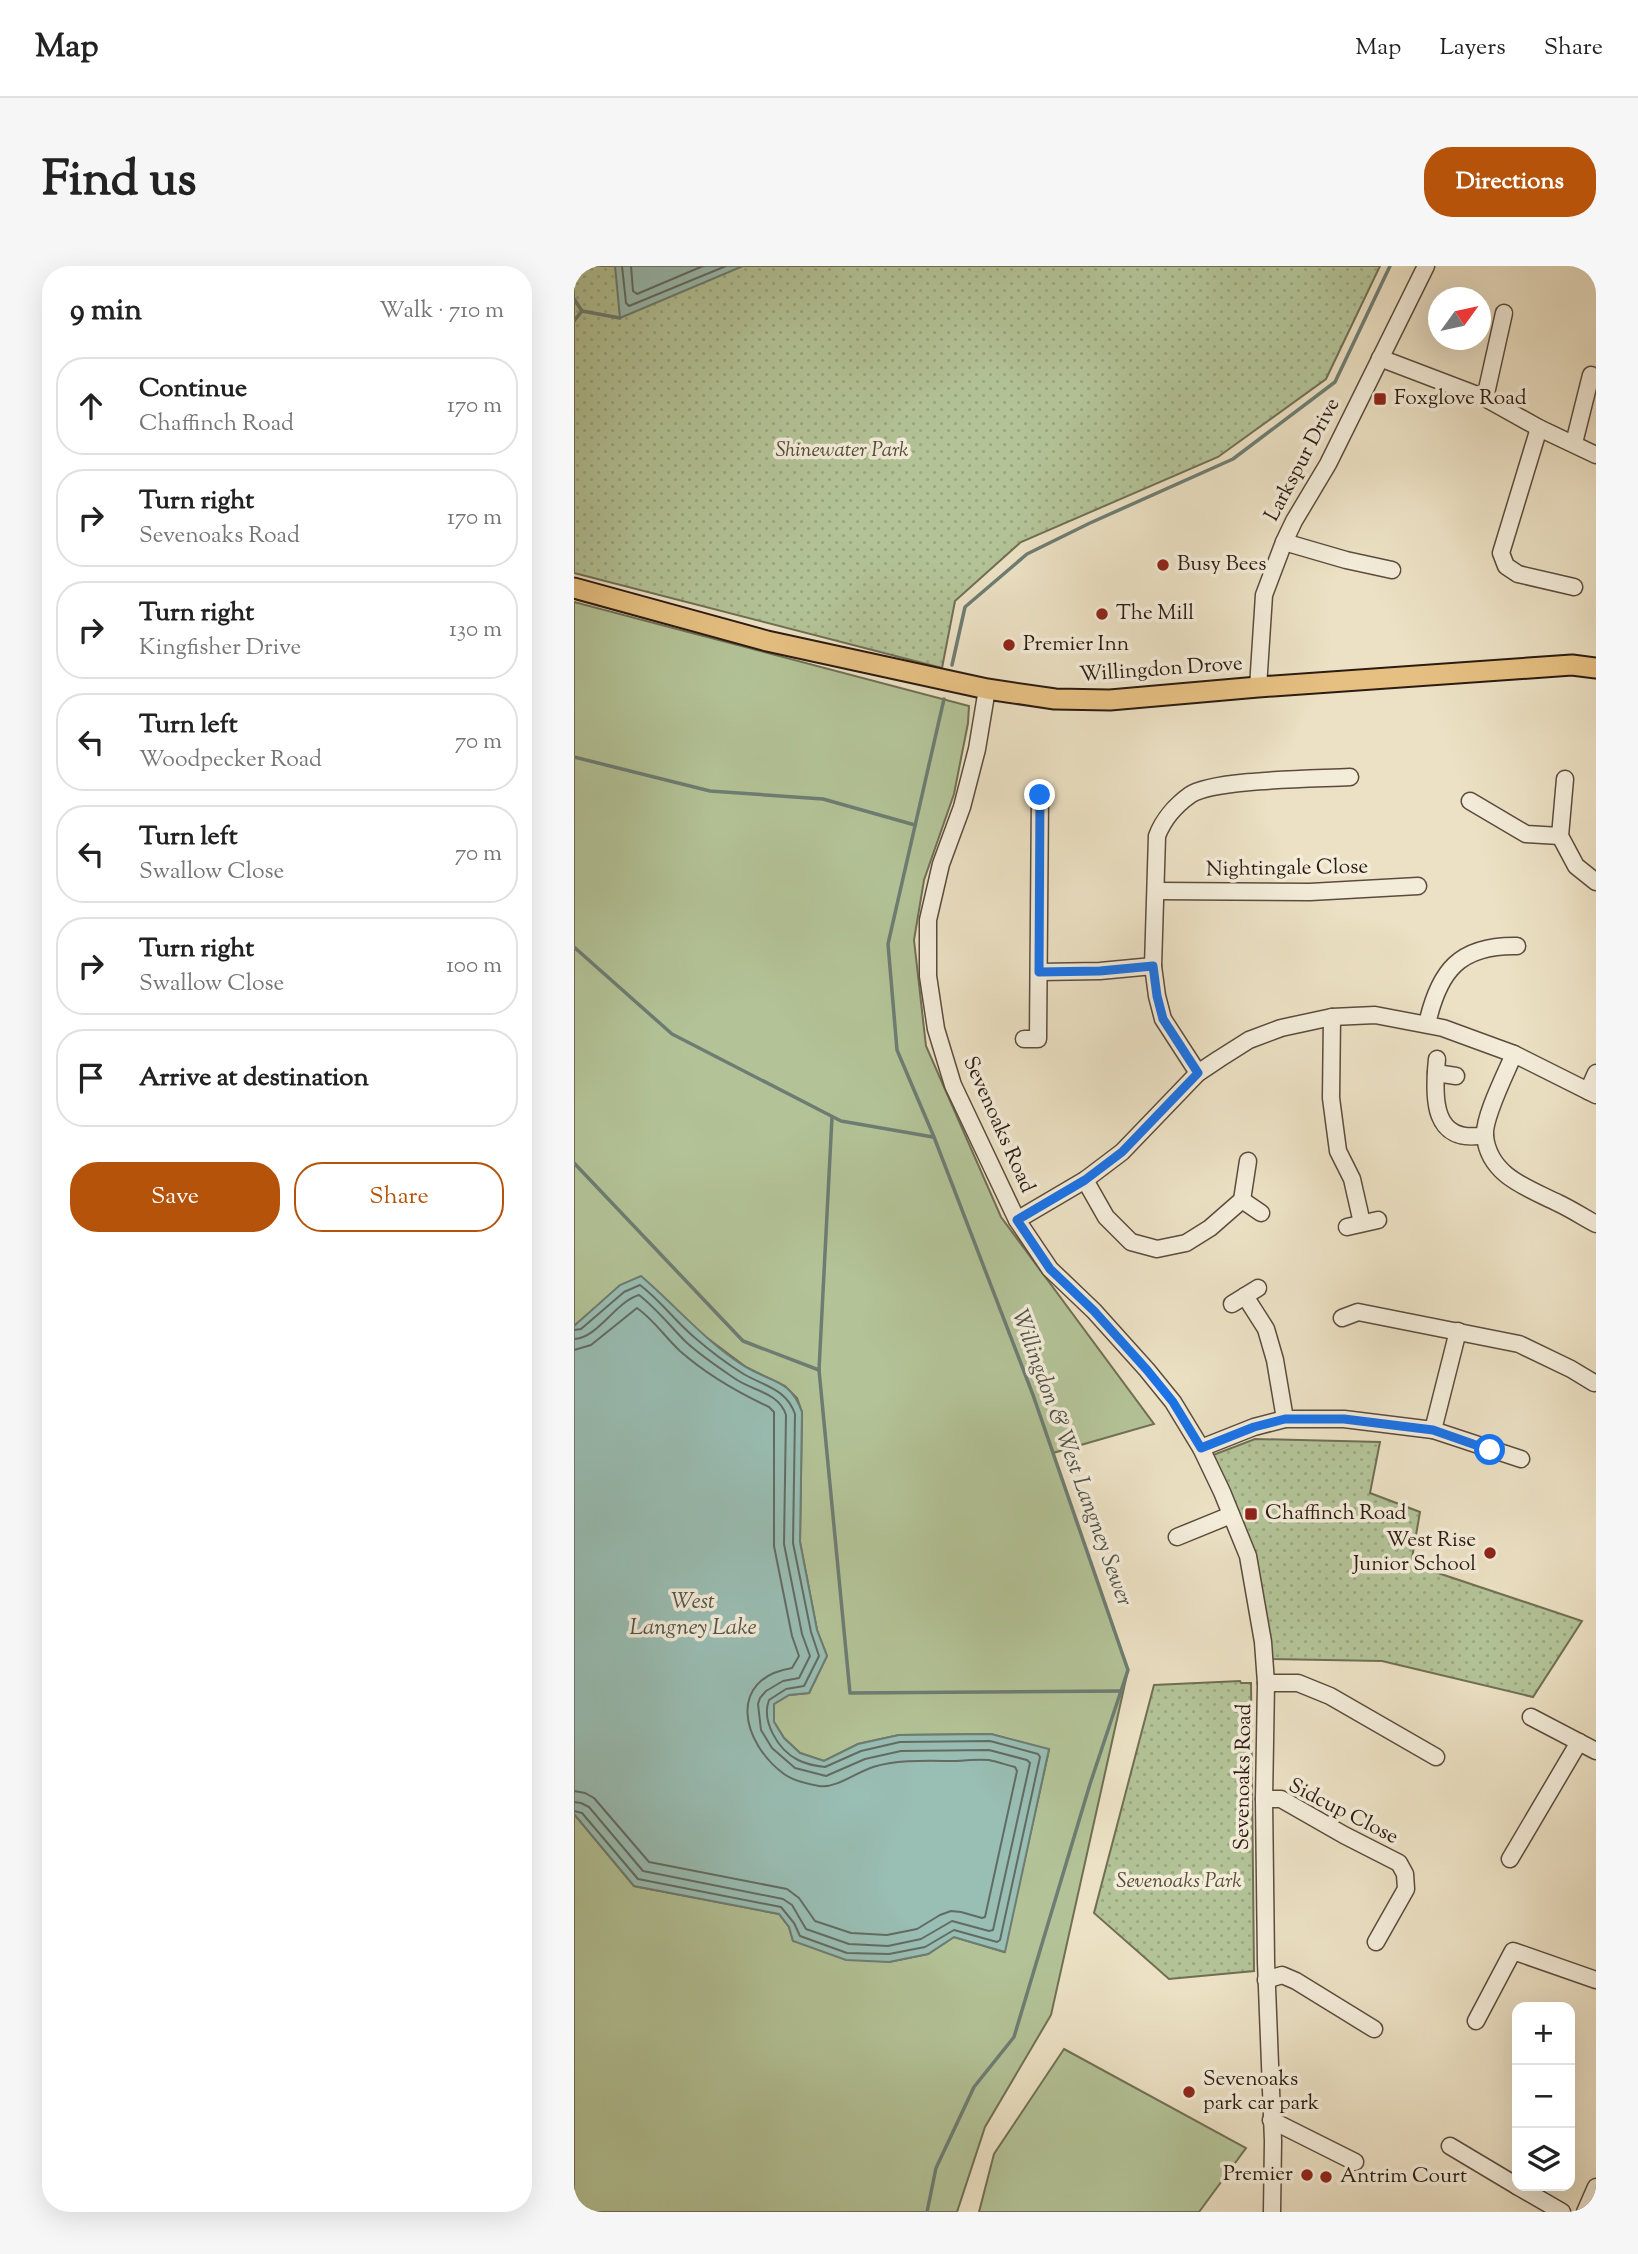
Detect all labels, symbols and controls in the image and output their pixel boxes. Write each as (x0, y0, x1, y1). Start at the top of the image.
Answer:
text: Map (35, 24, 99, 72)
text: Map (1355, 31, 1401, 65)
text: Layers (1439, 31, 1506, 65)
text: Share (1544, 31, 1603, 65)
text: Find us (42, 147, 196, 217)
button: Directions (1424, 147, 1596, 217)
north arrow (1428, 287, 1491, 350)
text: 9 min (70, 290, 142, 333)
text: Walk · 710 m (379, 295, 504, 328)
text: Continue (139, 371, 247, 408)
place label: Foxglove Road (1394, 384, 1527, 414)
icon: ahead (72, 387, 110, 425)
text: 170 m (447, 390, 502, 423)
marker: Foxglove Road (1372, 391, 1388, 407)
street label: Larkspur Drive (1258, 393, 1348, 527)
text: Chaffinch Road (139, 408, 294, 441)
park label: Shinewater Park (775, 436, 909, 466)
text: Turn right (139, 483, 254, 520)
icon: right (72, 499, 110, 537)
text: 170 m (447, 502, 502, 535)
text: Sevenoaks Road (139, 520, 300, 553)
place label: Busy Bees (1177, 550, 1267, 580)
marker: Busy Bees (1155, 557, 1171, 573)
text: Turn right (139, 595, 254, 632)
place label: The Mill (1116, 599, 1194, 629)
marker: The Mill (1094, 606, 1110, 622)
icon: right (72, 611, 110, 649)
text: 130 m (449, 614, 502, 647)
place label: Premier Inn (1023, 630, 1129, 660)
text: Kingfisher Drive (139, 632, 301, 665)
marker: Premier Inn (1001, 637, 1017, 653)
street label: Willingdon Drove (1078, 649, 1244, 691)
text: Turn left (139, 707, 238, 744)
icon: left (72, 723, 110, 761)
text: 70 m (455, 726, 502, 759)
text: Woodpecker Road (139, 744, 322, 777)
route end (1024, 779, 1055, 810)
text: Turn left (139, 819, 238, 856)
icon: left (72, 835, 110, 873)
text: 70 m (455, 838, 502, 871)
street label: Nightingale Close (1206, 853, 1368, 885)
text: Swallow Close (139, 856, 284, 889)
text: Turn right (139, 931, 254, 968)
icon: right (72, 947, 110, 985)
text: 100 m (446, 950, 502, 983)
text: Swallow Close (139, 968, 284, 1001)
street label: Sevenoaks Road (954, 1052, 1042, 1198)
icon: arrive (72, 1059, 110, 1097)
text: Arrive at destination (139, 1060, 369, 1097)
button: Save (70, 1162, 280, 1232)
button: Share (294, 1162, 504, 1232)
water label: Willingdon & West Langney Sewer (1002, 1305, 1140, 1611)
route start (1474, 1434, 1505, 1465)
place label: Chaffinch Road (1265, 1499, 1407, 1529)
marker: Chaffinch Road (1243, 1506, 1259, 1522)
place label: West Rise Junior School (1352, 1526, 1476, 1580)
marker: West Rise Junior School (1482, 1545, 1498, 1561)
water label: West Langney Lake (629, 1586, 757, 1645)
street label: Sevenoaks Road (1228, 1703, 1260, 1851)
street label: Sidcup Close (1283, 1771, 1403, 1853)
park label: Sevenoaks Park (1116, 1867, 1242, 1897)
map controls (1512, 2002, 1575, 2191)
button: + (1512, 2002, 1575, 2065)
place label: Sevenoaks park car park (1203, 2065, 1320, 2119)
button: − (1512, 2065, 1575, 2128)
marker: Sevenoaks park car park (1181, 2084, 1197, 2100)
button: layers (1512, 2128, 1575, 2191)
place label: Premier (1223, 2160, 1293, 2190)
place label: Antrim Court (1340, 2162, 1467, 2192)
marker: Premier (1299, 2167, 1315, 2183)
marker: Antrim Court (1318, 2169, 1334, 2185)

